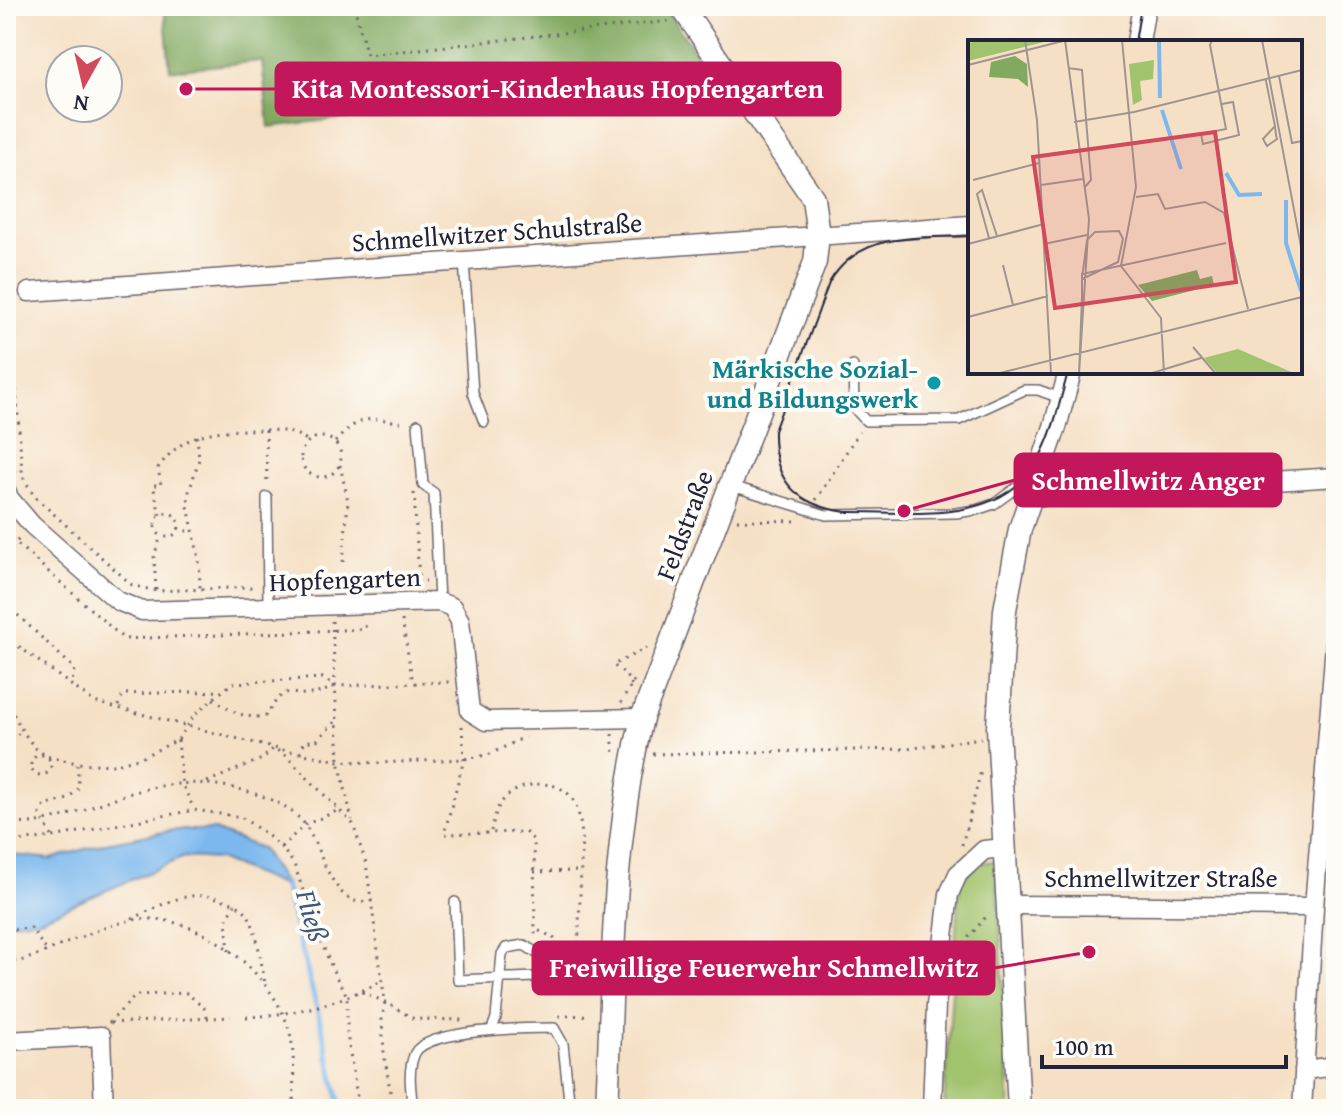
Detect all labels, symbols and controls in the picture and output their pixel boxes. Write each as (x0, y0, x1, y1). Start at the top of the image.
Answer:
inset map (968, 40, 1302, 374)
north arrow (44, 44, 124, 124)
callout: Kita Montessori-Kinderhaus Hopfengarten (276, 63, 840, 115)
text: Kita Montessori-Kinderhaus Hopfengarten (292, 67, 824, 108)
text: N (71, 87, 91, 121)
street label: Schmellwitzer Schulstraße (351, 202, 643, 262)
place label: Märkische Sozial- und Bildungswerk (707, 349, 918, 418)
marker: Märkische Sozial- und Bildungswerk (925, 374, 943, 392)
callout: Schmellwitz Anger (1015, 454, 1281, 506)
text: Schmellwitz Anger (1031, 459, 1265, 500)
street label: Feldstraße (645, 464, 723, 586)
street label: Hopfengarten (269, 557, 422, 601)
street label: Schmellwitzer Straße (1044, 858, 1278, 897)
water label: Fließ (286, 883, 340, 946)
callout: Freiwillige Feuerwehr Schmellwitz (533, 942, 994, 994)
text: Freiwillige Feuerwehr Schmellwitz (549, 946, 979, 987)
scale bar (1042, 1019, 1286, 1069)
text: 100 m (1054, 1029, 1114, 1064)

